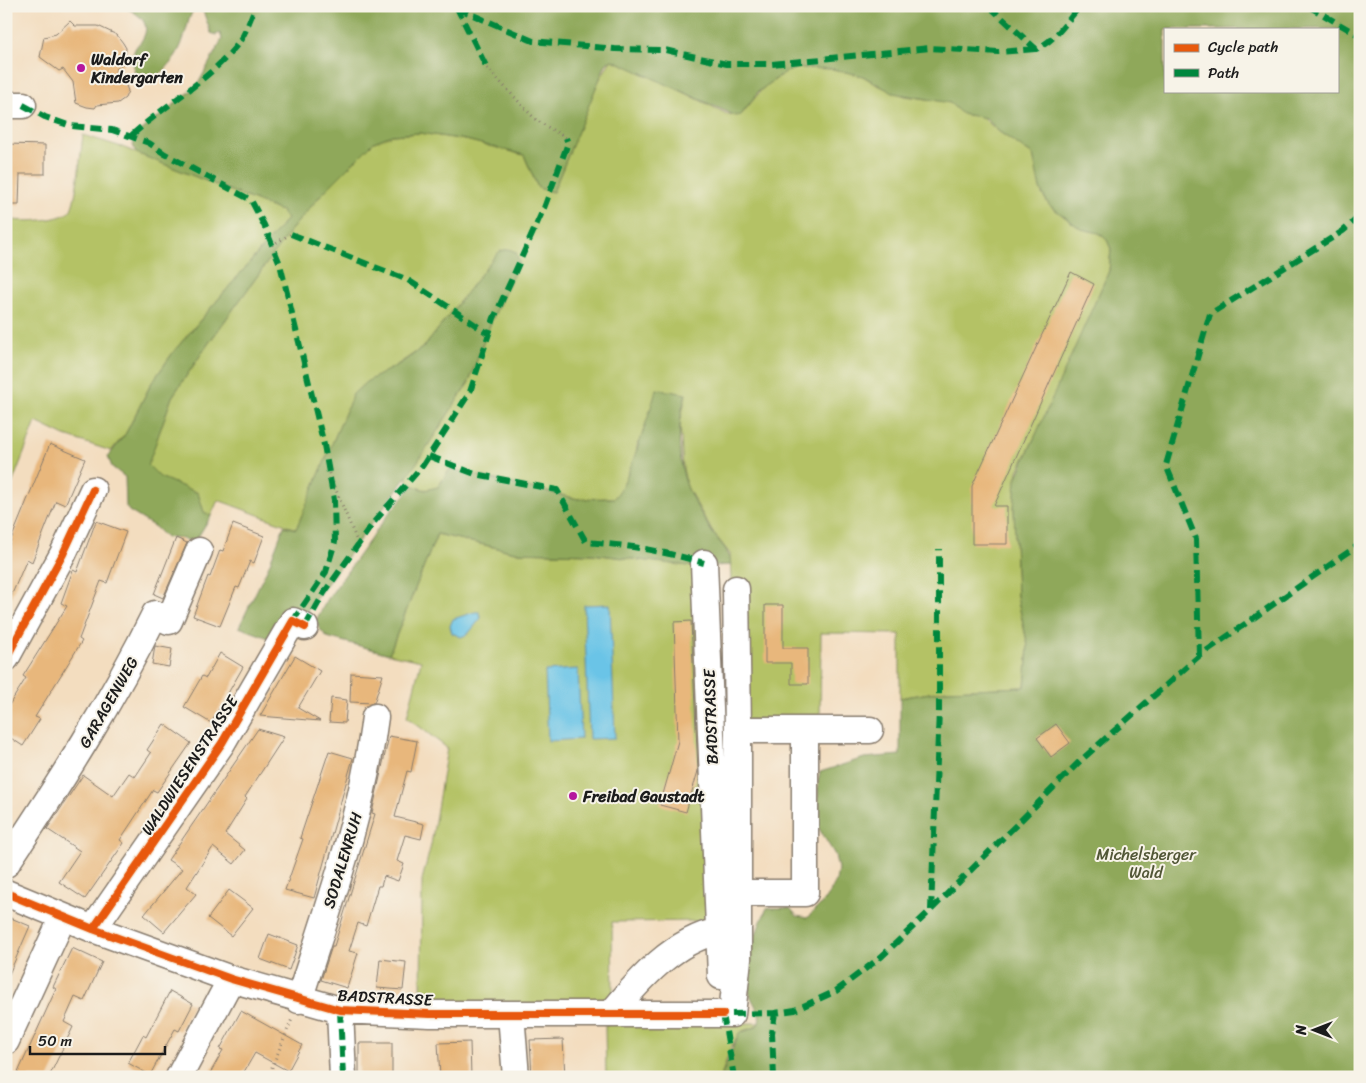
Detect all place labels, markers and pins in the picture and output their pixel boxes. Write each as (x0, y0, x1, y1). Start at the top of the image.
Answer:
place label: Waldorf Kindergarten (90, 45, 183, 92)
marker: Waldorf Kindergarten (75, 62, 87, 74)
place label: Freibad Gaustadt (582, 782, 704, 811)
marker: Freibad Gaustadt (567, 790, 579, 802)

